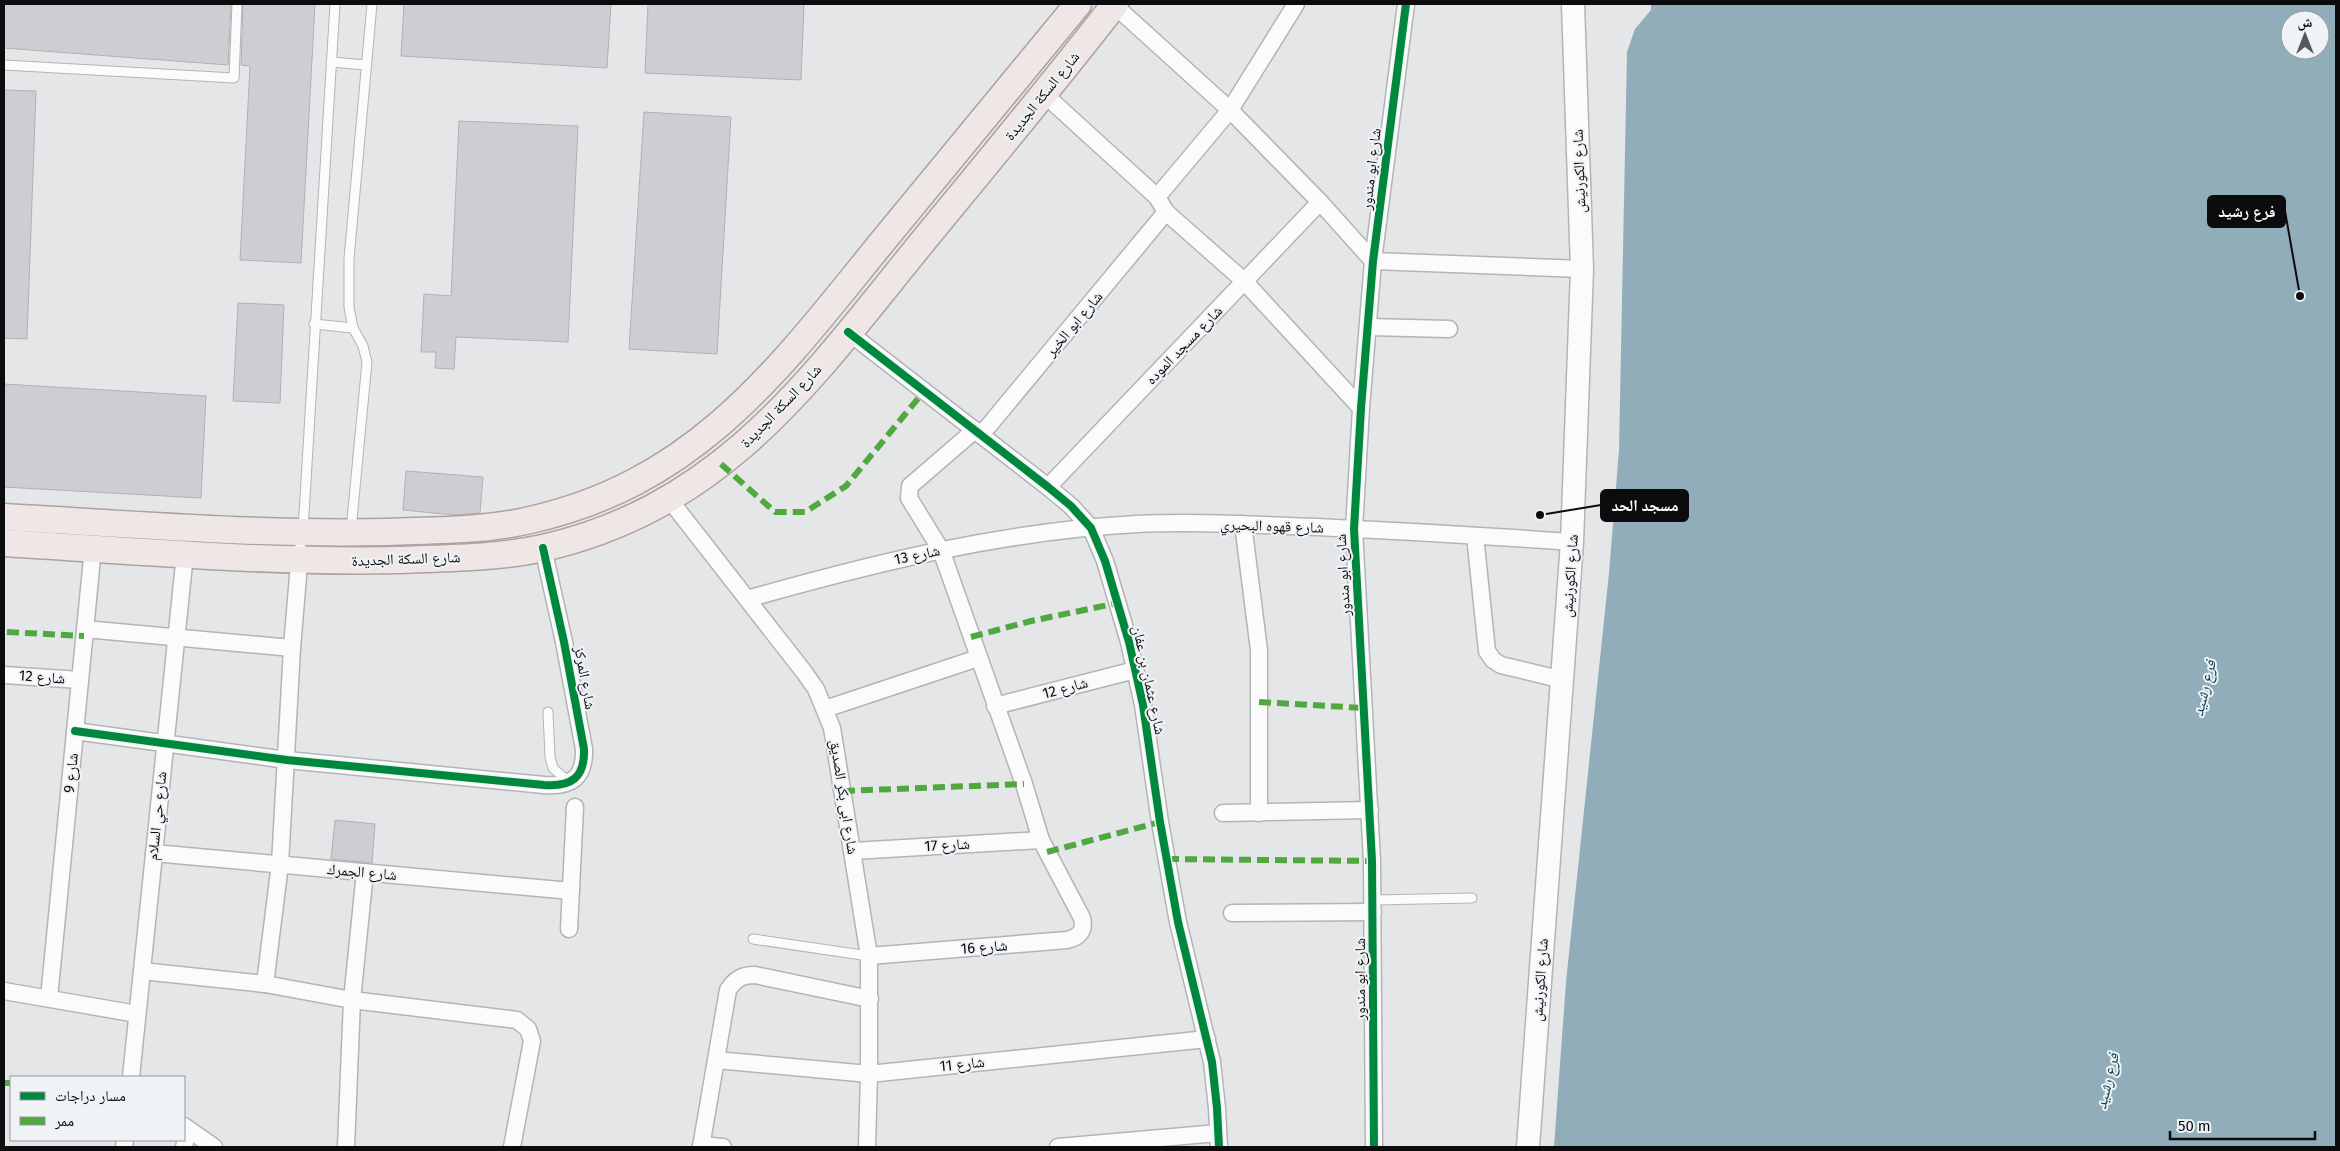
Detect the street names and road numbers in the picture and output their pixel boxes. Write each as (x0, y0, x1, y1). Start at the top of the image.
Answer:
street label: شارع السكة الجديدة (1001, 48, 1084, 145)
street label: شارع ابو مندور (1357, 127, 1386, 212)
street label: شارع الكورنيش (1569, 129, 1590, 213)
street label: شارع ابو الخير (1041, 288, 1107, 362)
street label: شارع مسجد الموده (1142, 302, 1227, 389)
street label: شارع السكة الجديدة (737, 360, 826, 452)
street label: شارع قهوه البحيري (1220, 515, 1324, 540)
street label: شارع ابو مندور (1332, 533, 1355, 618)
street label: شارع الكورنيش (1558, 533, 1583, 618)
street label: شارع 13 (892, 541, 942, 570)
street label: شارع السكة الجديدة (351, 548, 461, 571)
street label: شارع عثمان بن عفان (1128, 624, 1169, 737)
street label: شارع المركز (569, 644, 599, 711)
street label: شارع 12 (18, 666, 66, 689)
street label: شارع 12 (1040, 673, 1090, 704)
street label: شارع ابى بكر الصديق (825, 738, 862, 856)
street label: شارع 9 (60, 752, 83, 794)
street label: شارع حي السلام (143, 770, 173, 862)
street label: شارع 17 (924, 835, 970, 856)
street label: شارع الجمرك (326, 860, 398, 885)
street label: شارع 16 (960, 936, 1008, 959)
street label: شارع الكورنيش (1528, 937, 1553, 1022)
street label: شارع ابو مندور (1351, 938, 1370, 1021)
street label: شارع 11 (939, 1053, 986, 1076)

